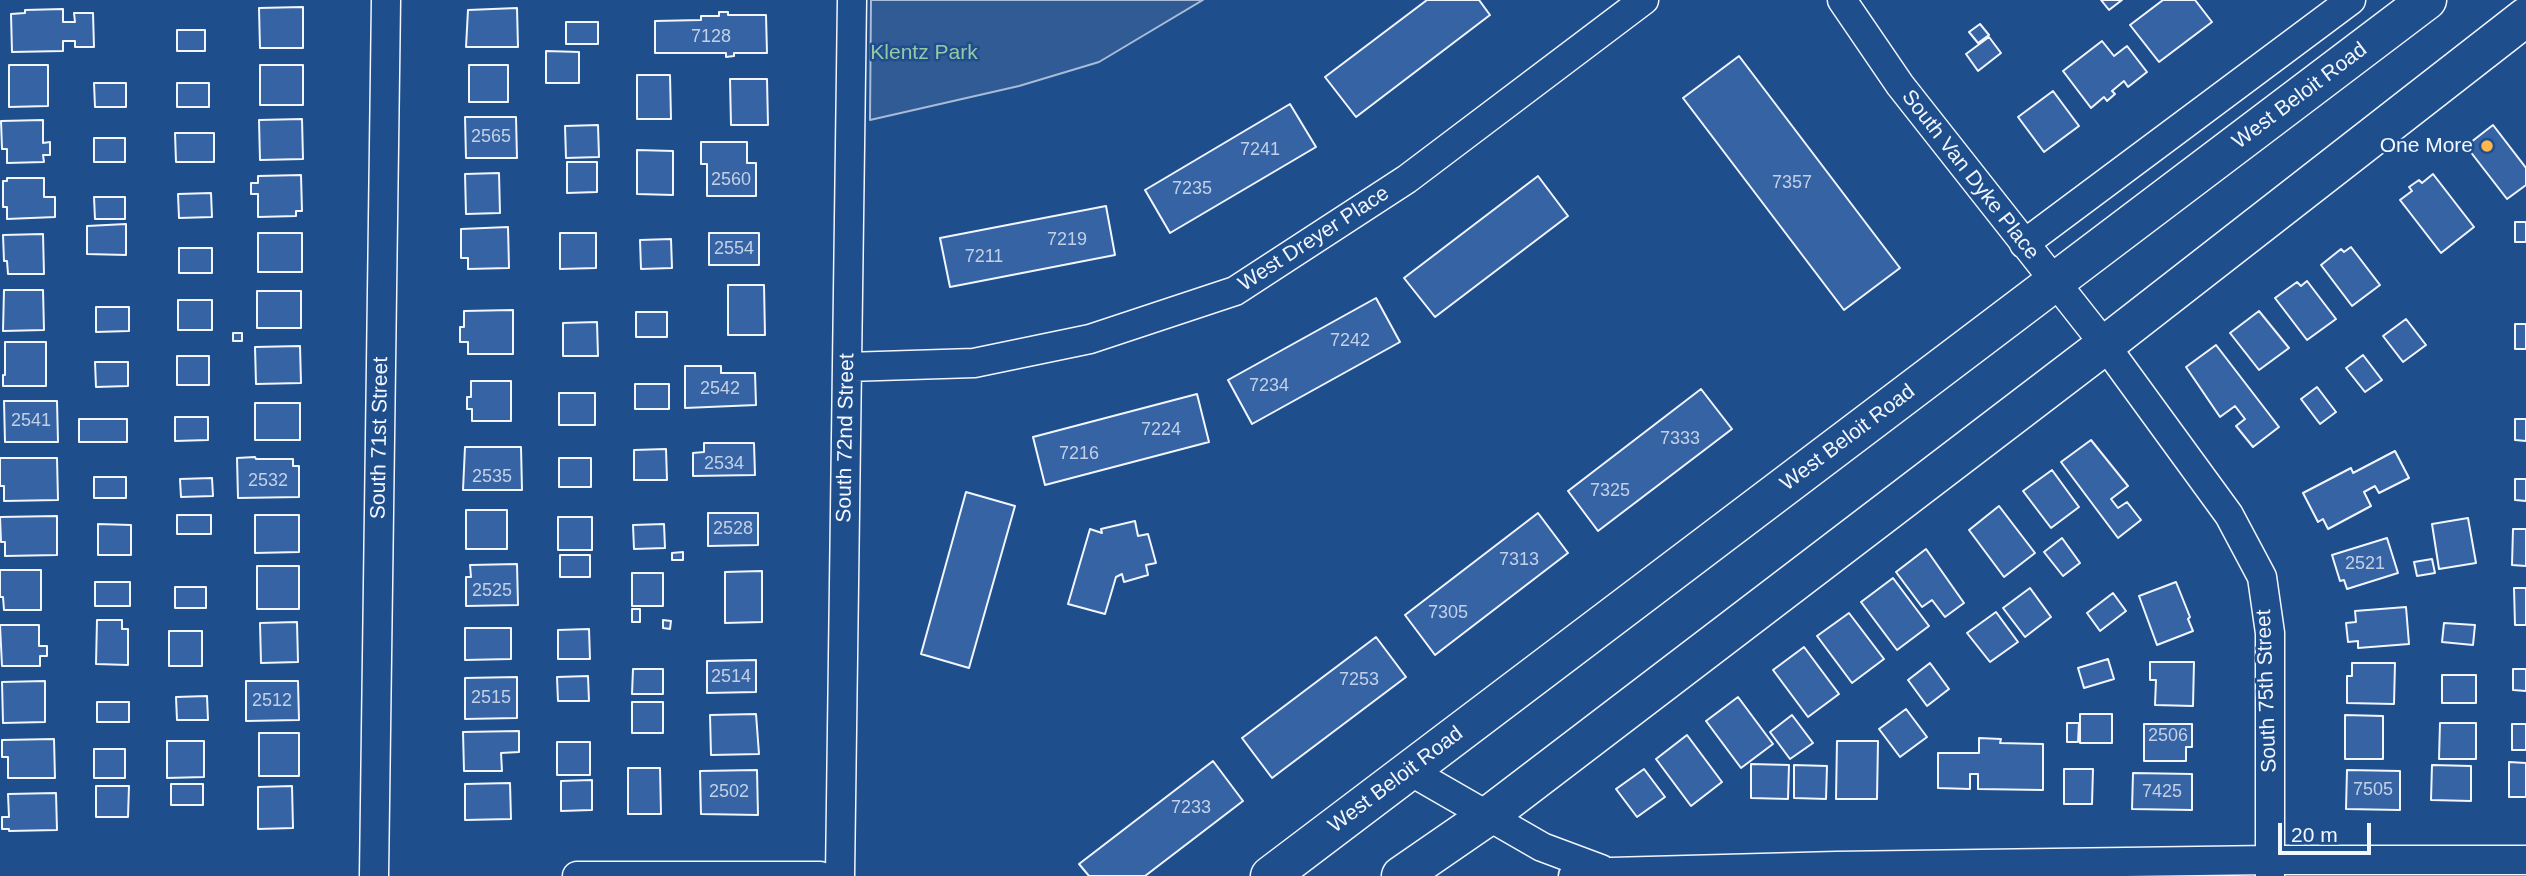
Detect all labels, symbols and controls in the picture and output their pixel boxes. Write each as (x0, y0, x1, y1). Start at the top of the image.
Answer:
house number: 7128 (691, 26, 731, 48)
street label: West Beloit Road (2228, 37, 2372, 155)
park label: Klentz Park (870, 40, 978, 66)
street label: South Van Dyke Place (1896, 85, 2044, 265)
house number: 2565 (471, 126, 511, 148)
place label: One More (2380, 133, 2473, 159)
marker: One More (2479, 138, 2495, 154)
house number: 7241 (1240, 139, 1280, 161)
house number: 2560 (711, 169, 751, 191)
house number: 7357 (1772, 172, 1812, 194)
house number: 7235 (1172, 178, 1212, 200)
street label: West Dreyer Place (1234, 181, 1394, 297)
house number: 7219 (1047, 229, 1087, 251)
house number: 2554 (714, 238, 754, 260)
house number: 7211 (965, 246, 1003, 268)
house number: 7242 (1330, 330, 1370, 352)
street label: South 72nd Street (832, 353, 860, 523)
street label: South 71st Street (366, 357, 394, 519)
house number: 7234 (1249, 375, 1289, 397)
house number: 2542 (700, 378, 740, 400)
street label: West Beloit Road (1776, 379, 1920, 497)
house number: 2541 (11, 410, 51, 432)
house number: 7224 (1141, 419, 1181, 441)
house number: 7333 (1660, 428, 1700, 450)
house number: 7216 (1059, 443, 1099, 465)
house number: 2534 (704, 453, 744, 475)
house number: 2535 (472, 466, 512, 488)
house number: 2532 (248, 470, 288, 492)
house number: 7325 (1590, 480, 1630, 502)
house number: 2528 (713, 518, 753, 540)
house number: 7313 (1499, 549, 1539, 571)
house number: 2521 (2345, 553, 2385, 575)
house number: 2525 (472, 580, 512, 602)
house number: 7305 (1428, 602, 1468, 624)
street label: South 75th Street (2252, 609, 2282, 773)
house number: 2514 (711, 666, 751, 688)
house number: 7253 (1339, 669, 1379, 691)
house number: 2515 (471, 687, 511, 709)
house number: 2512 (252, 690, 292, 712)
street label: West Beloit Road (1324, 721, 1468, 839)
house number: 2506 (2148, 725, 2188, 747)
house number: 7505 (2353, 779, 2393, 801)
house number: 2502 (709, 781, 749, 803)
house number: 7425 (2142, 781, 2182, 803)
house number: 7233 (1171, 797, 1211, 819)
scale bar (2281, 810, 2374, 854)
text: 20 m (2291, 823, 2338, 846)

